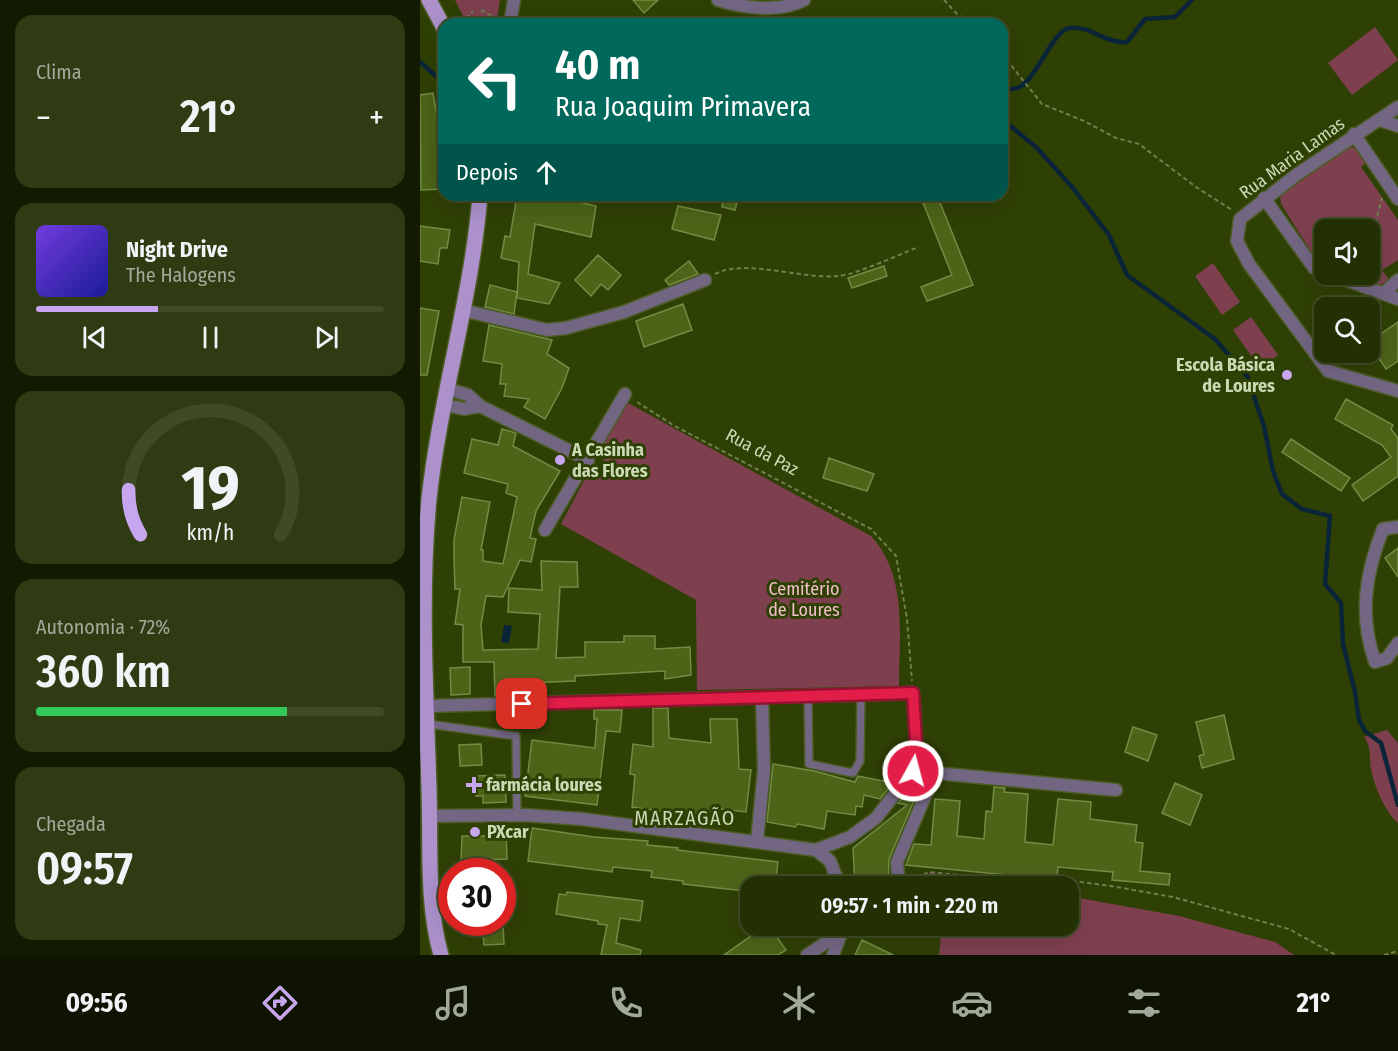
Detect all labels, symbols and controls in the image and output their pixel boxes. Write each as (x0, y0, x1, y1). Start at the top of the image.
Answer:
text: 40 m (555, 40, 640, 90)
icon: left (456, 42, 534, 120)
text: Clima (36, 60, 81, 84)
text: 21° (180, 90, 240, 144)
text: Rua Joaquim Primavera (555, 91, 811, 123)
text: − (36, 98, 51, 138)
text: + (369, 98, 384, 138)
street label: Rua Maria Lamas (1235, 112, 1349, 204)
icon: ahead (530, 156, 563, 189)
text: Depois (456, 159, 518, 186)
map controls (1314, 219, 1380, 363)
button: sound (1314, 219, 1380, 285)
text: Night Drive (126, 236, 228, 263)
text: The Halogens (126, 263, 236, 287)
button: search (1314, 297, 1380, 363)
icon: previous (78, 321, 111, 354)
icon: pause (194, 321, 227, 354)
icon: next (310, 321, 343, 354)
place label: Escola Básica de Loures (1176, 354, 1275, 397)
marker: Escola Básica de Loures (1280, 368, 1294, 382)
street label: Rua da Paz (722, 424, 802, 480)
place label: A Casinha das Flores (571, 439, 648, 482)
text: 19 (181, 451, 239, 526)
marker: A Casinha das Flores (553, 453, 567, 467)
text: km/h (186, 520, 234, 546)
park label: Cemitério de Loures (768, 578, 840, 621)
text: Autonomia · 72% (36, 615, 170, 639)
text: 360 km (36, 645, 171, 699)
pin (496, 678, 547, 729)
icon: arrive (505, 687, 538, 720)
position arrow (881, 739, 945, 803)
place label: farmácia loures (486, 774, 602, 796)
marker: farmácia loures (467, 778, 481, 792)
district label: MARZAGÃO (634, 806, 736, 830)
text: Chegada (36, 812, 106, 836)
place label: PXcar (487, 821, 529, 843)
marker: PXcar (468, 825, 482, 839)
text: 09:57 (36, 842, 133, 896)
speed limit sign: 30 (438, 858, 516, 936)
text: 09:57 · 1 min · 220 m (821, 892, 998, 919)
icon: directions (259, 982, 301, 1024)
icon: music (432, 982, 474, 1024)
icon: phone (605, 982, 647, 1024)
icon: climate (778, 982, 820, 1024)
icon: car (951, 982, 993, 1024)
icon: filters (1123, 982, 1165, 1024)
text: 09:56 (65, 987, 128, 1019)
text: 21° (1296, 987, 1333, 1019)

